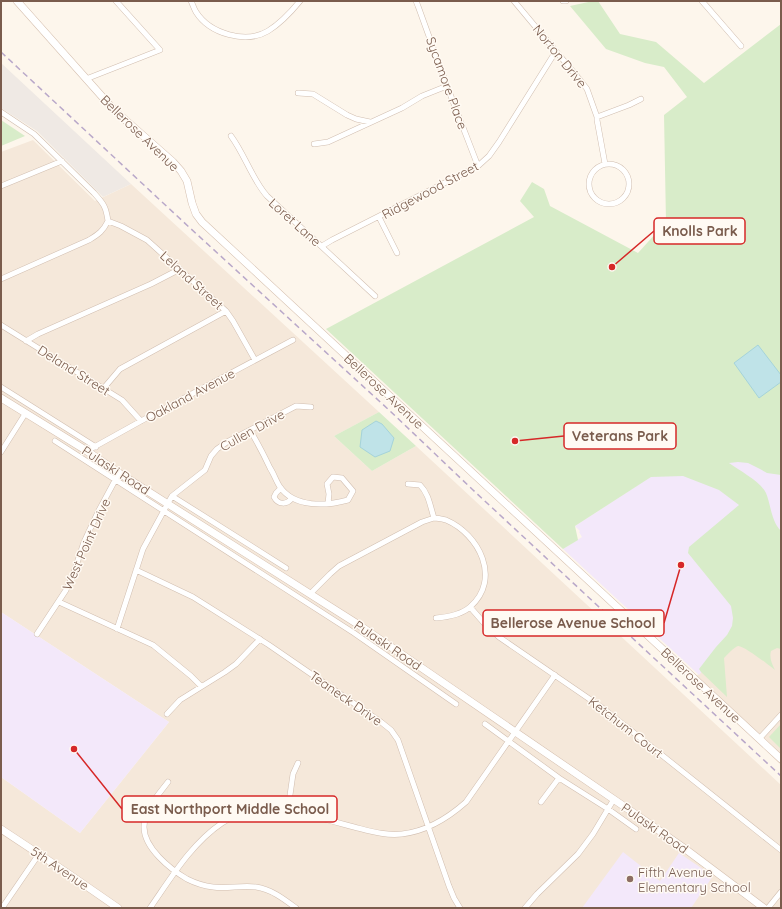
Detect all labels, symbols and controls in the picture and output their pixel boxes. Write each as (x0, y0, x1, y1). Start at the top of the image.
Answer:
street label: Norton Drive (530, 21, 590, 91)
street label: Sycamore Place (423, 35, 471, 131)
street label: Bellerose Avenue (97, 91, 183, 175)
street label: Ridgewood Street (379, 158, 481, 222)
street label: Loret Lane (266, 194, 324, 250)
callout: Knolls Park (654, 218, 745, 244)
text: Knolls Park (662, 222, 738, 240)
street label: Leland Street (157, 247, 227, 313)
street label: Deland Street (35, 341, 113, 399)
street label: Bellerose Avenue (341, 350, 427, 432)
street label: Oakland Avenue (143, 365, 237, 425)
street label: Cullen Drive (217, 406, 287, 454)
callout: Veterans Park (564, 423, 676, 449)
text: Veterans Park (572, 427, 668, 445)
street label: Pulaski Road (79, 442, 153, 498)
street label: West Point Drive (59, 496, 113, 592)
callout: Bellerose Avenue School (483, 610, 664, 636)
text: Bellerose Avenue School (491, 614, 655, 632)
street label: Pulaski Road (351, 617, 425, 673)
street label: Bellerose Avenue (658, 644, 744, 726)
street label: Teaneck Drive (307, 667, 385, 729)
street label: Ketchum Court (586, 693, 666, 761)
callout: East Northport Middle School (122, 796, 337, 822)
street label: Pulaski Road (619, 799, 691, 857)
text: East Northport Middle School (131, 800, 329, 818)
street label: 5th Avenue (28, 843, 92, 893)
place label: Fifth Avenue Elementary School (638, 864, 751, 895)
marker: Fifth Avenue Elementary School (625, 874, 635, 884)

